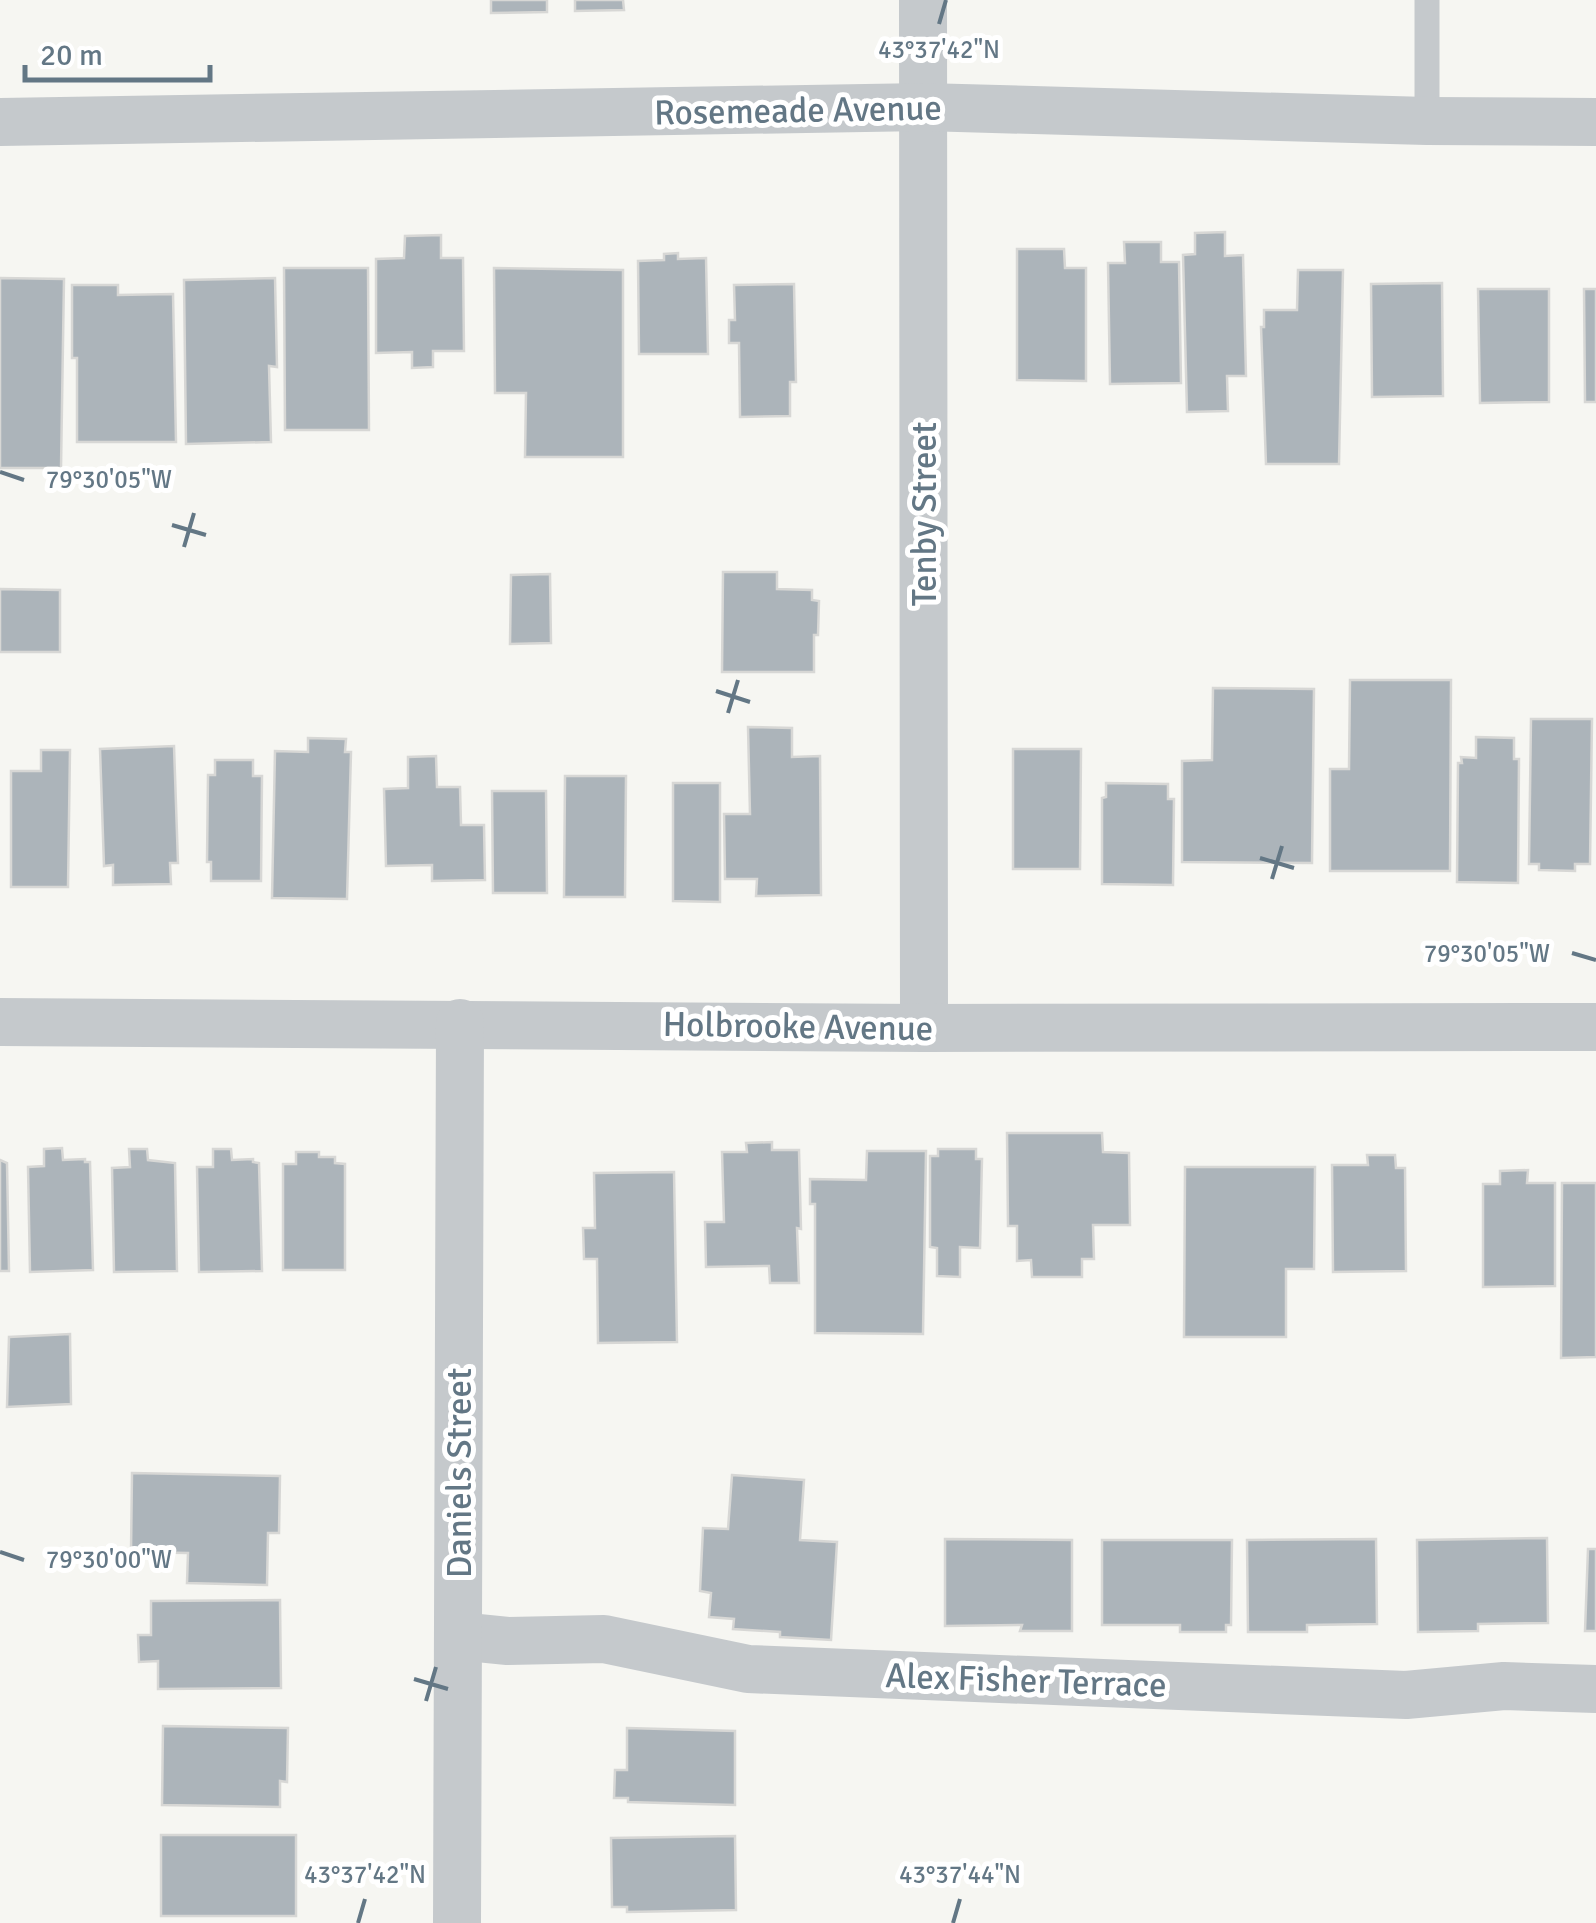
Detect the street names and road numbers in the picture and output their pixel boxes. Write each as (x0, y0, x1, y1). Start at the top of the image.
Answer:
street label: Rosemeade Avenue (654, 86, 942, 135)
street label: Tenby Street (903, 422, 946, 606)
street label: Holbrooke Avenue (662, 1003, 934, 1050)
street label: Daniels Street (438, 1368, 481, 1578)
street label: Alex Fisher Terrace (885, 1654, 1167, 1707)

